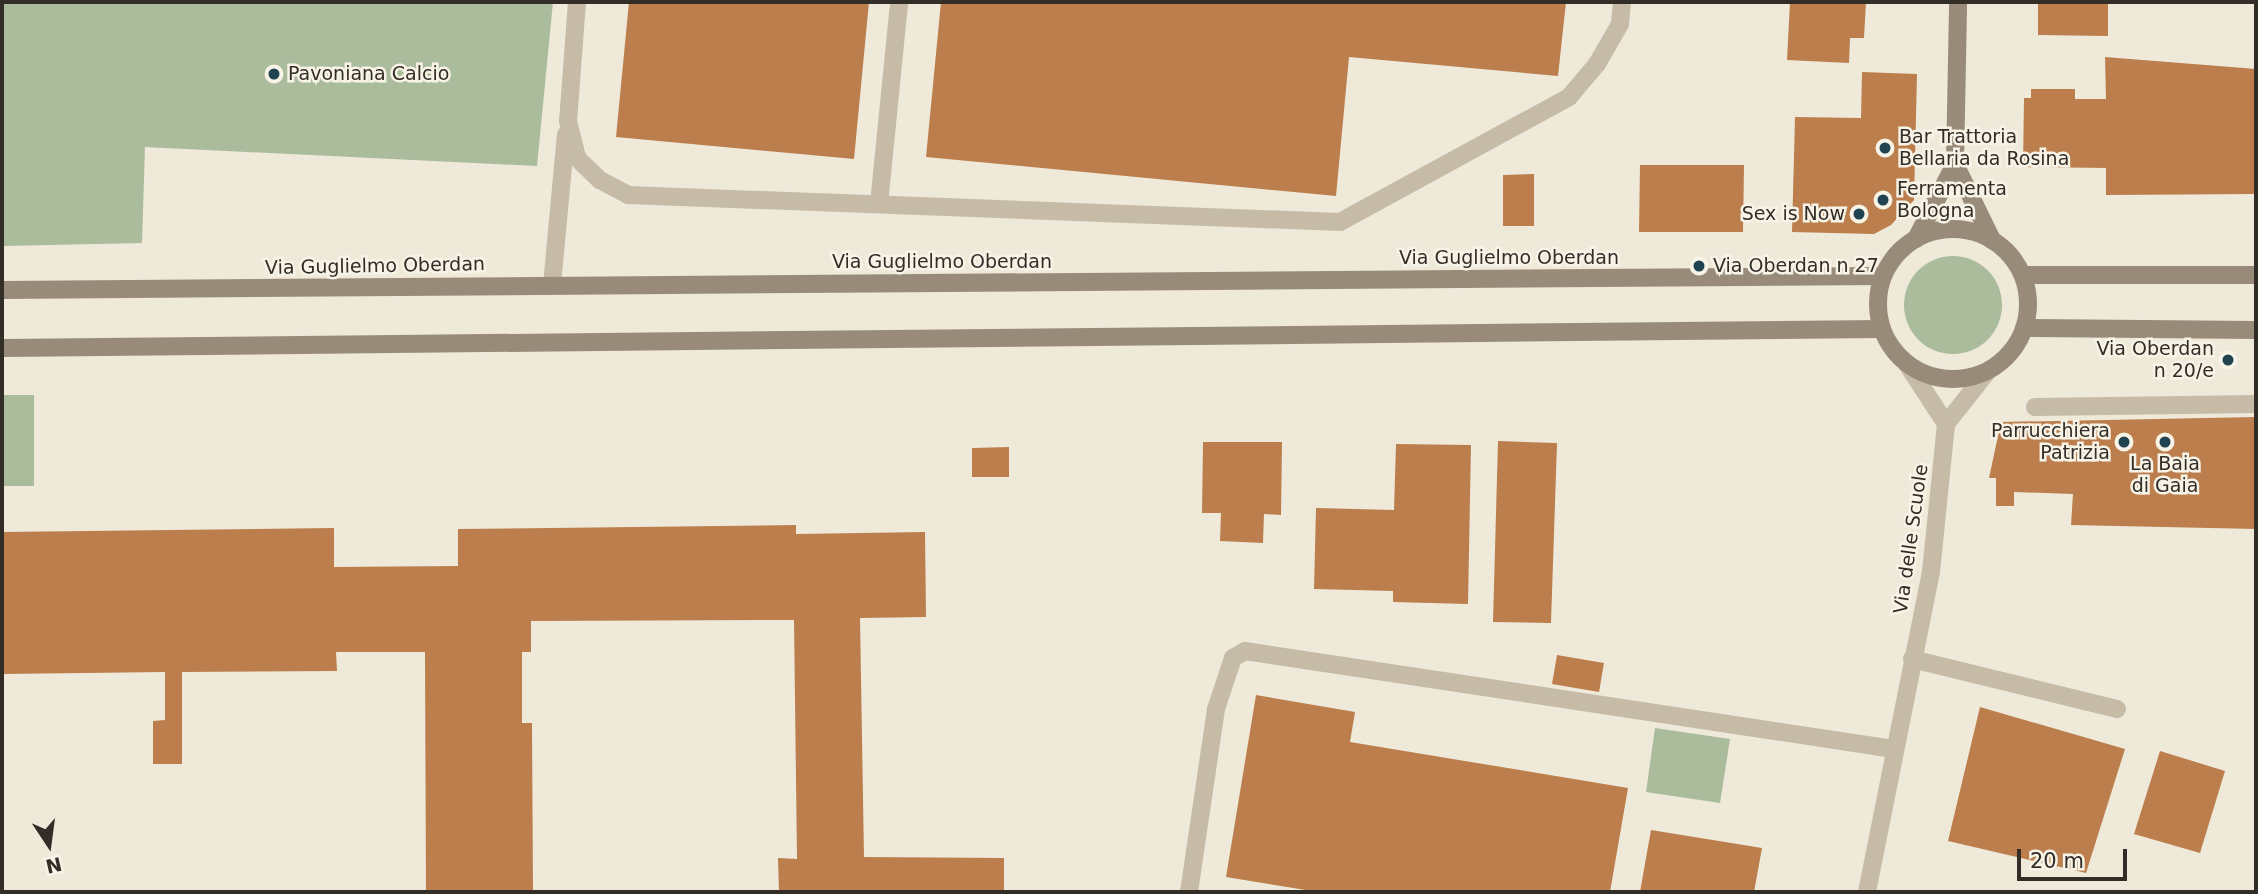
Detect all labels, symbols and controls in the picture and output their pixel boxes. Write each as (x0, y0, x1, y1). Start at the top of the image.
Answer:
place label: Pavoniana Calcio (288, 63, 449, 85)
marker: Pavoniana Calcio (266, 66, 282, 82)
place label: Bar Trattoria Bellaria da Rosina (1899, 126, 2069, 170)
marker: Bar Trattoria Bellaria da Rosina (1877, 140, 1893, 156)
place label: Ferramenta Bologna (1897, 178, 2007, 222)
marker: Ferramenta Bologna (1875, 192, 1891, 208)
place label: Sex is Now (1742, 203, 1845, 225)
marker: Sex is Now (1851, 206, 1867, 222)
street label: Via Guglielmo Oberdan (1399, 247, 1619, 269)
street label: Via Guglielmo Oberdan (832, 251, 1052, 273)
street label: Via Guglielmo Oberdan (265, 253, 485, 279)
place label: Via Oberdan n 27 (1713, 255, 1879, 277)
marker: Via Oberdan n 27 (1691, 258, 1707, 274)
place label: Via Oberdan n 20/e (2097, 338, 2214, 382)
marker: Via Oberdan n 20/e (2220, 352, 2236, 368)
place label: Parrucchiera Patrizia (1991, 420, 2110, 464)
marker: Parrucchiera Patrizia (2116, 434, 2132, 450)
marker: La Baia di Gaia (2157, 434, 2173, 450)
place label: La Baia di Gaia (2130, 453, 2200, 497)
street label: Via delle Scuole (1889, 463, 1933, 615)
north arrow (14, 810, 84, 880)
scale bar (2020, 834, 2130, 878)
text: 20 m (2030, 849, 2084, 873)
text: N (44, 853, 64, 878)

